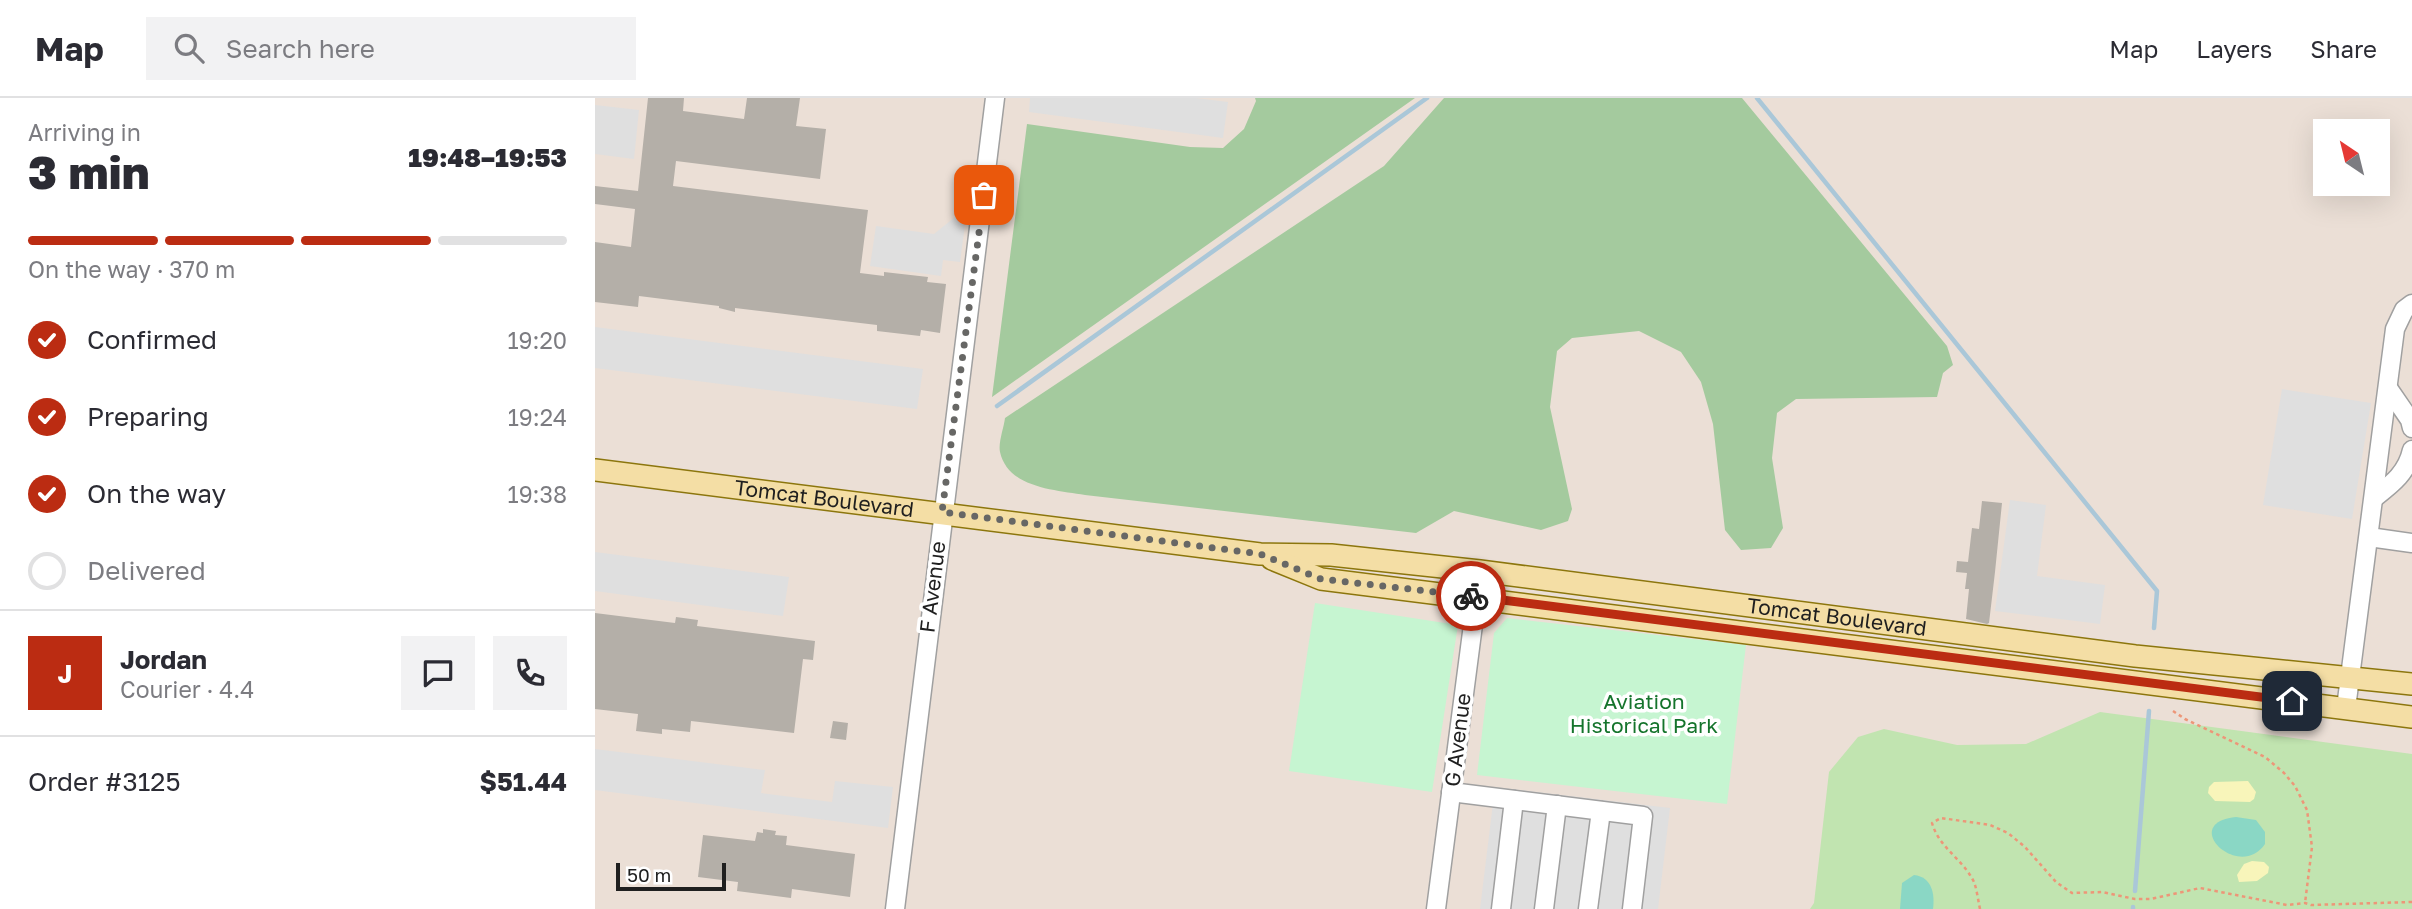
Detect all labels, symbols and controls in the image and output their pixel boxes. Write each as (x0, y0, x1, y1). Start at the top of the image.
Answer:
search box (146, 17, 636, 80)
text: Map (35, 29, 104, 68)
icon: search (170, 29, 208, 67)
text: Search here (226, 33, 375, 64)
text: Map (2109, 34, 2158, 63)
text: Layers (2196, 34, 2272, 63)
text: Share (2310, 34, 2377, 63)
text: Arriving in (28, 118, 141, 146)
north arrow (2313, 119, 2391, 196)
map controls (2313, 119, 2390, 196)
text: 19:48–19:53 (408, 142, 567, 173)
text: 3 min (28, 144, 150, 199)
pin (954, 165, 1014, 225)
icon: bag (965, 176, 1003, 214)
text: On the way · 370 m (28, 255, 235, 283)
icon: check (28, 321, 66, 359)
text: Confirmed (87, 324, 217, 355)
text: 19:20 (507, 326, 567, 354)
icon: check (28, 398, 66, 436)
text: Preparing (87, 401, 209, 432)
text: 19:24 (508, 403, 567, 431)
street label: Tomcat Boulevard (733, 474, 916, 522)
icon: check (28, 475, 66, 513)
text: On the way (87, 478, 226, 509)
text: 19:38 (508, 480, 567, 508)
street label: F Avenue (914, 540, 951, 634)
text: Delivered (87, 555, 206, 586)
courier (1436, 561, 1506, 631)
icon: bike (1452, 577, 1490, 615)
street label: Tomcat Boulevard (1746, 592, 1928, 641)
button: chat (401, 636, 475, 710)
button: phone (493, 636, 567, 710)
text: Jordan (120, 644, 207, 675)
text: J (58, 658, 72, 689)
pin (2262, 671, 2322, 731)
text: Courier · 4.4 (120, 675, 254, 703)
icon: home (2273, 682, 2311, 720)
park label: Aviation Historical Park (1570, 688, 1718, 738)
street label: G Avenue (1438, 692, 1476, 788)
text: Order #3125 (28, 766, 181, 797)
text: $51.44 (480, 766, 567, 797)
scale bar (616, 860, 726, 892)
text: 50 m (627, 863, 671, 886)

